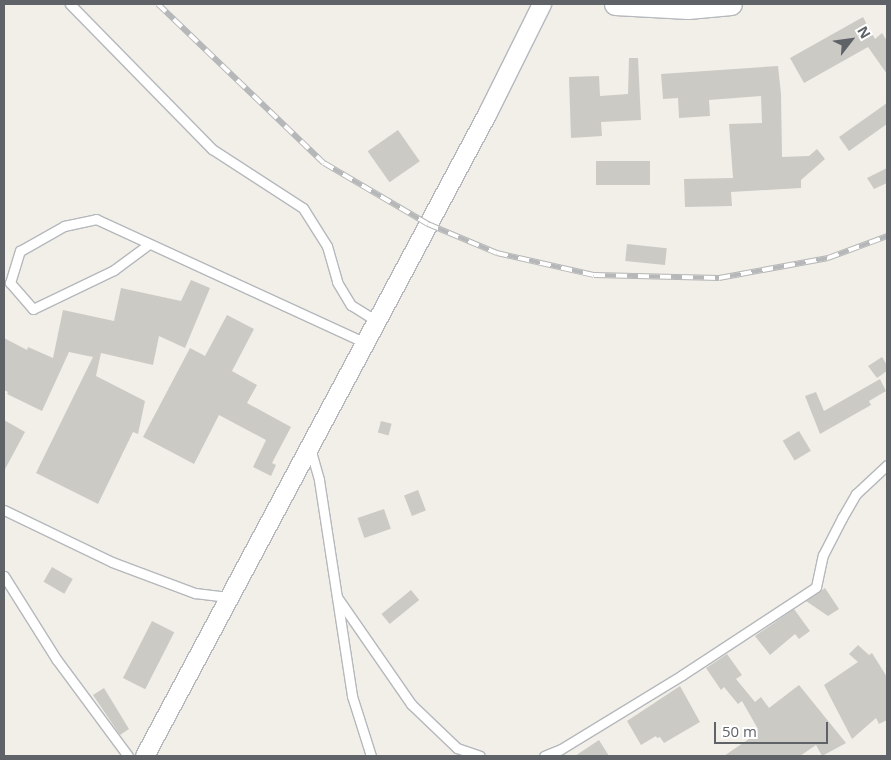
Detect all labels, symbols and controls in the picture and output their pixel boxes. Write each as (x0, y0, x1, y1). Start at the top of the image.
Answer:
north arrow (826, 15, 876, 65)
text: N (853, 23, 875, 42)
scale bar (716, 712, 830, 744)
text: 50 m (722, 721, 757, 741)

